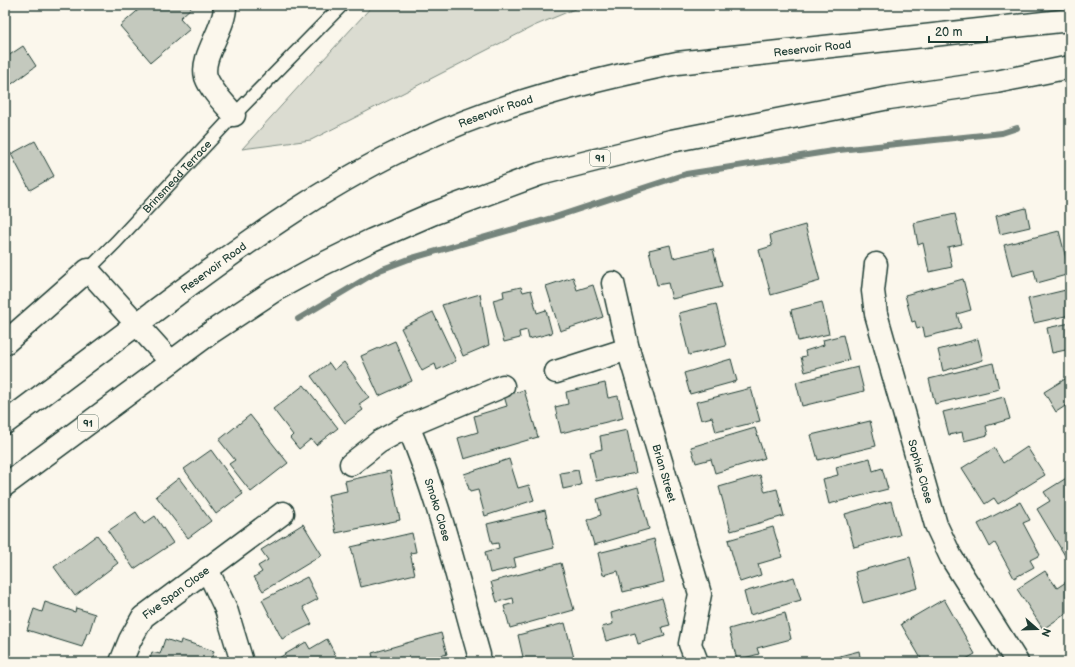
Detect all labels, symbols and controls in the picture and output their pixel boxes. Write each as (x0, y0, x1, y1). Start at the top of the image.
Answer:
scale bar (929, 18, 987, 44)
text: 20 m (935, 25, 962, 40)
street label: Reservoir Road (773, 38, 852, 59)
street label: Reservoir Road (457, 93, 534, 131)
street label: Brinsmead Terrace (140, 137, 215, 216)
road number: 91 (590, 150, 610, 166)
street label: Reservoir Road (178, 240, 249, 296)
road number: 91 (78, 415, 98, 431)
street label: Sophie Close (905, 438, 936, 505)
street label: Brian Street (649, 443, 679, 504)
street label: Smoko Close (421, 477, 453, 543)
street label: Five Span Close (140, 564, 212, 622)
north arrow (1017, 609, 1057, 649)
text: N (1038, 626, 1053, 638)

